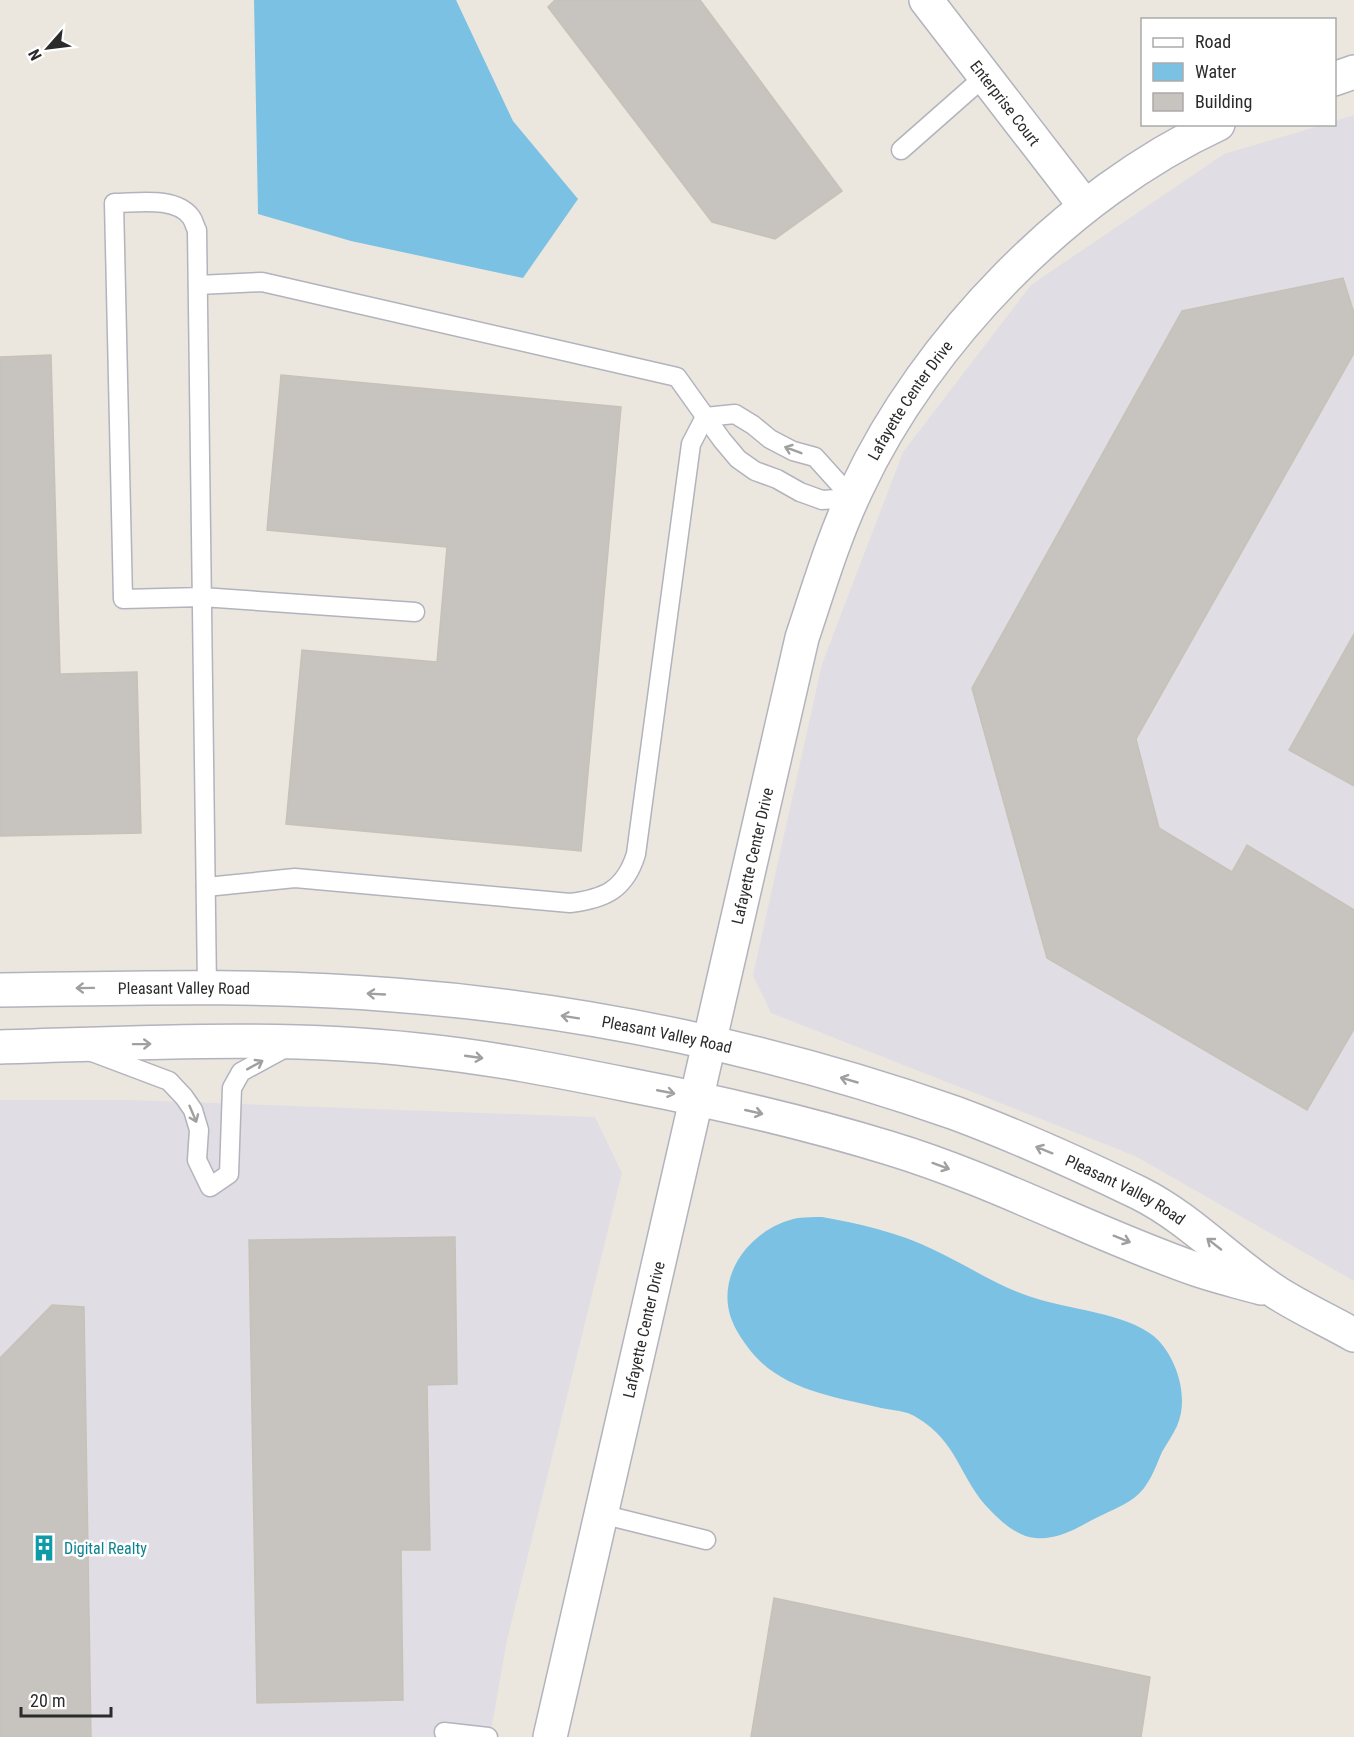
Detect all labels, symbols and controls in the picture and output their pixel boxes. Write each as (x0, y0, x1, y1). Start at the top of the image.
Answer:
north arrow (18, 18, 78, 78)
legend (1141, 18, 1336, 126)
text: Road (1195, 31, 1231, 52)
text: N (25, 46, 46, 64)
street label: Enterprise Court (966, 57, 1044, 150)
text: Water (1195, 61, 1237, 82)
text: Building (1195, 91, 1252, 112)
street label: Lafayette Center Drive (864, 337, 957, 463)
one-way arrow (784, 443, 802, 454)
street label: Lafayette Center Drive (728, 786, 777, 926)
street label: Pleasant Valley Road (118, 979, 250, 998)
one-way arrow (76, 982, 96, 994)
one-way arrow (367, 988, 387, 999)
one-way arrow (560, 1011, 580, 1022)
street label: Pleasant Valley Road (600, 1012, 734, 1057)
one-way arrow (132, 1038, 152, 1049)
one-way arrow (464, 1052, 483, 1063)
one-way arrow (246, 1059, 263, 1071)
one-way arrow (840, 1074, 859, 1085)
one-way arrow (655, 1087, 675, 1098)
one-way arrow (188, 1104, 199, 1122)
one-way arrow (744, 1106, 763, 1118)
one-way arrow (1036, 1144, 1054, 1155)
street label: Pleasant Valley Road (1062, 1151, 1189, 1229)
one-way arrow (931, 1162, 950, 1173)
one-way arrow (1112, 1234, 1130, 1245)
one-way arrow (1207, 1238, 1223, 1250)
street label: Lafayette Center Drive (619, 1260, 669, 1400)
building icon: Digital Realty (29, 1533, 59, 1563)
place label: Digital Realty (64, 1539, 147, 1558)
scale bar (21, 1680, 111, 1718)
text: 20 m (30, 1690, 65, 1711)

